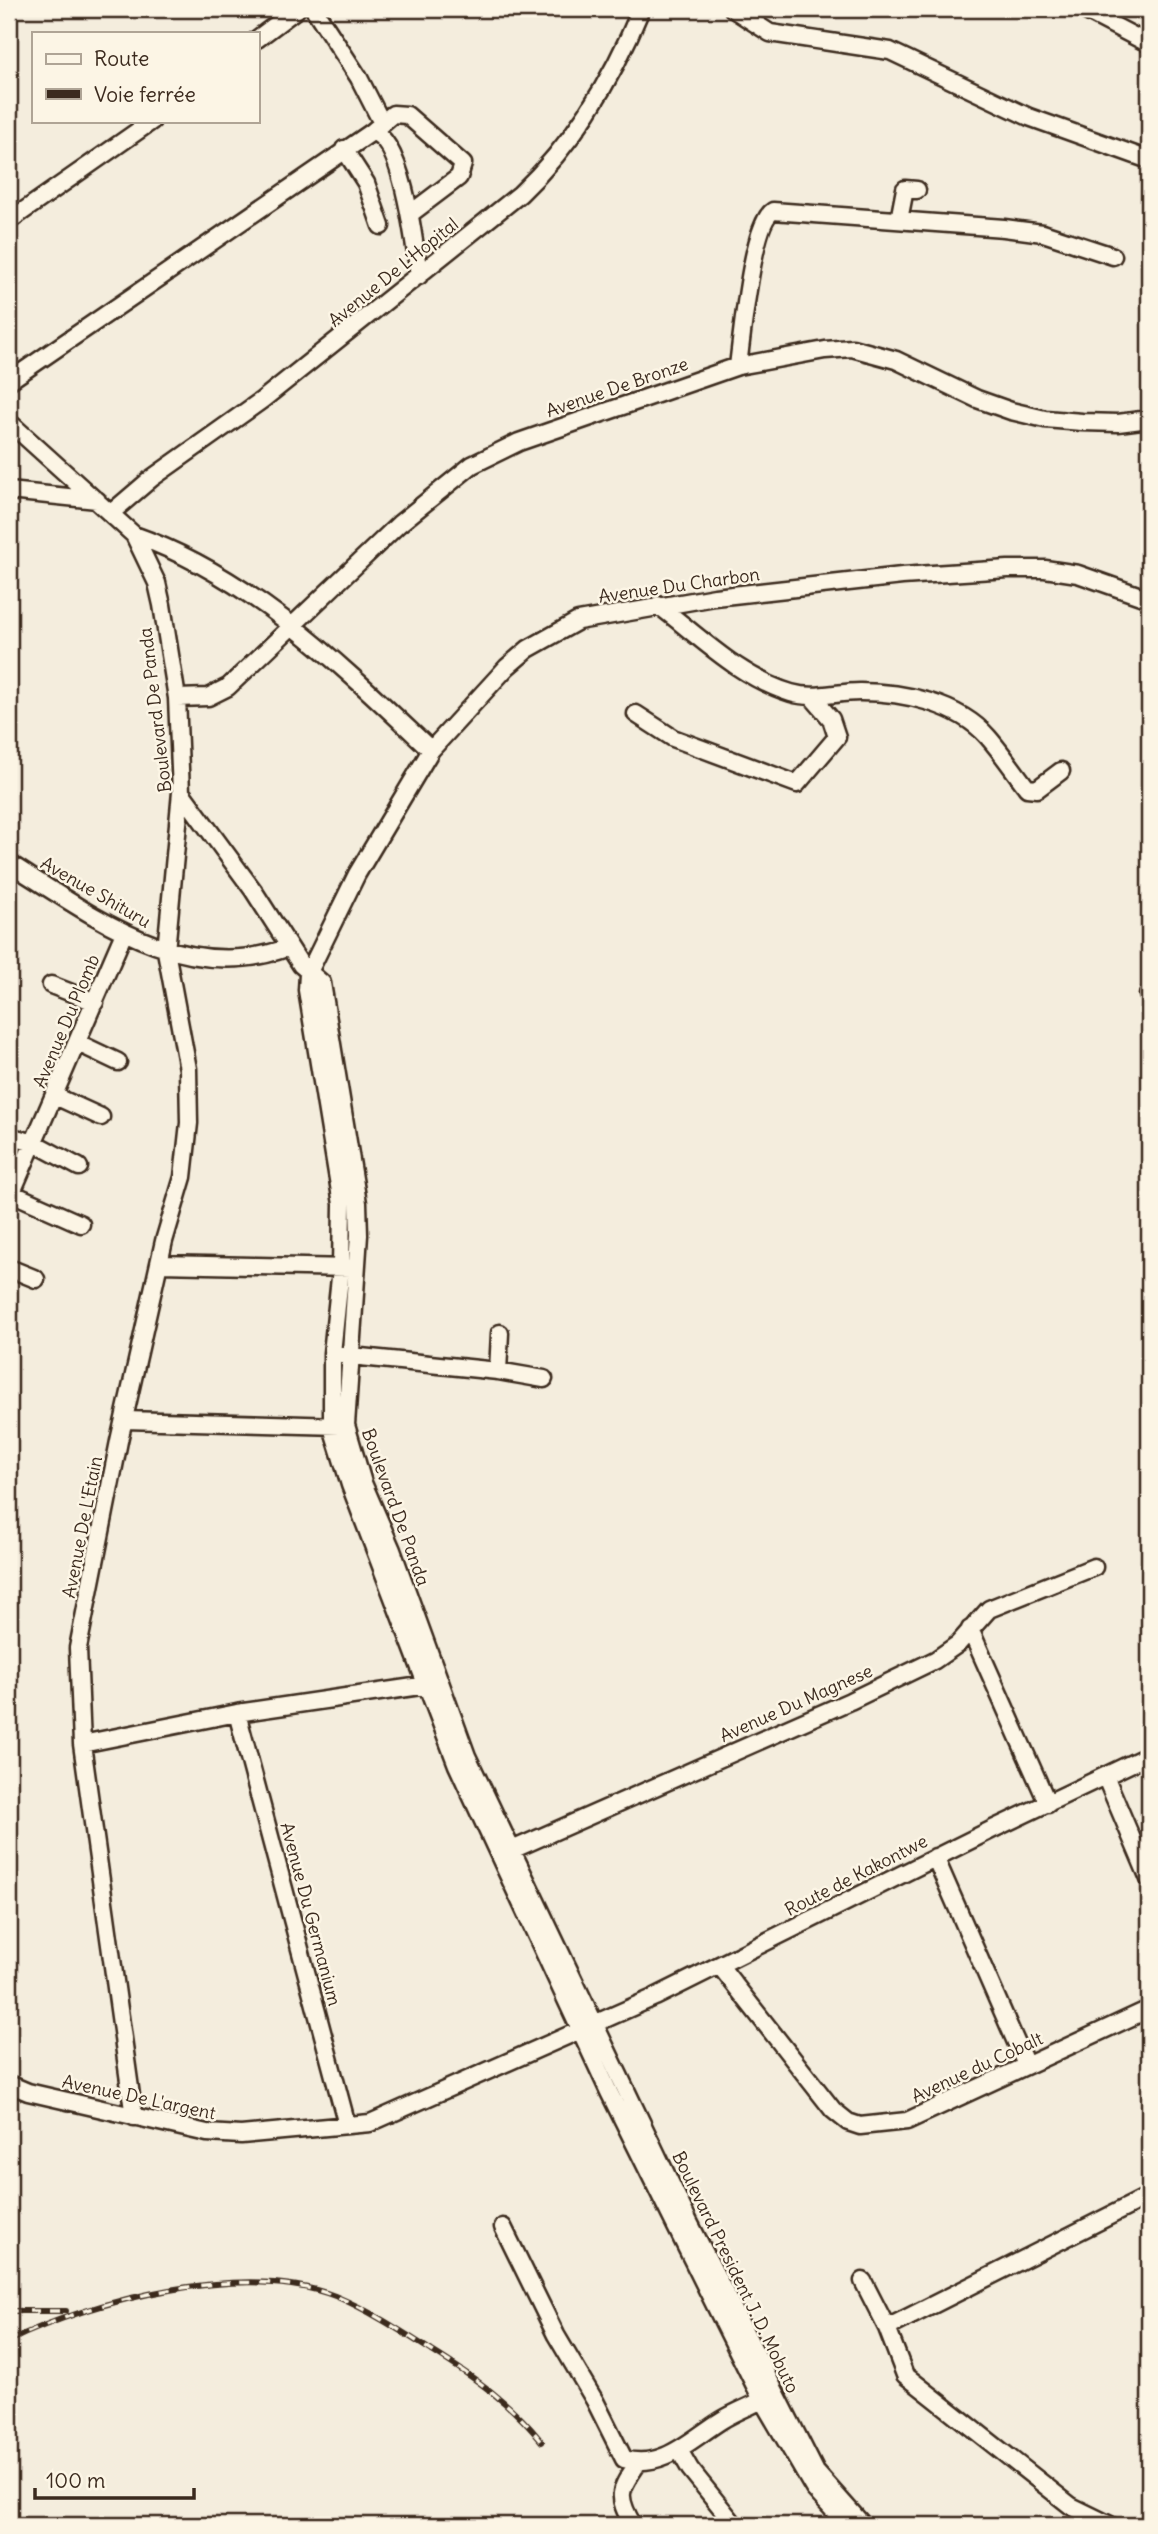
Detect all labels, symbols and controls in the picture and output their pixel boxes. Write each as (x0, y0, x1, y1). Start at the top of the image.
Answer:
legend (32, 32, 259, 122)
text: Route (94, 45, 149, 72)
text: Voie ferrée (94, 81, 196, 108)
street label: Avenue De L'Hopital (323, 212, 463, 332)
street label: Avenue De Bronze (543, 352, 691, 422)
street label: Avenue Du Charbon (597, 562, 761, 608)
street label: Boulevard De Panda (133, 626, 177, 794)
street label: Avenue Shituru (37, 851, 155, 933)
street label: Avenue Du Plomb (28, 951, 105, 1091)
street label: Boulevard De Panda (357, 1425, 435, 1589)
street label: Avenue De L'Etain (57, 1454, 107, 1600)
street label: Avenue Du Magnese (716, 1659, 876, 1747)
street label: Avenue Du Germanium (275, 1820, 347, 2008)
street label: Route de Kakontwe (781, 1829, 931, 1921)
street label: Avenue du Cobalt (908, 2027, 1046, 2107)
street label: Avenue De L'argent (60, 2070, 218, 2124)
street label: Boulevard President J. D. Mobuto (667, 2147, 805, 2397)
scale bar (35, 2457, 194, 2501)
text: 100 m (46, 2467, 105, 2494)

